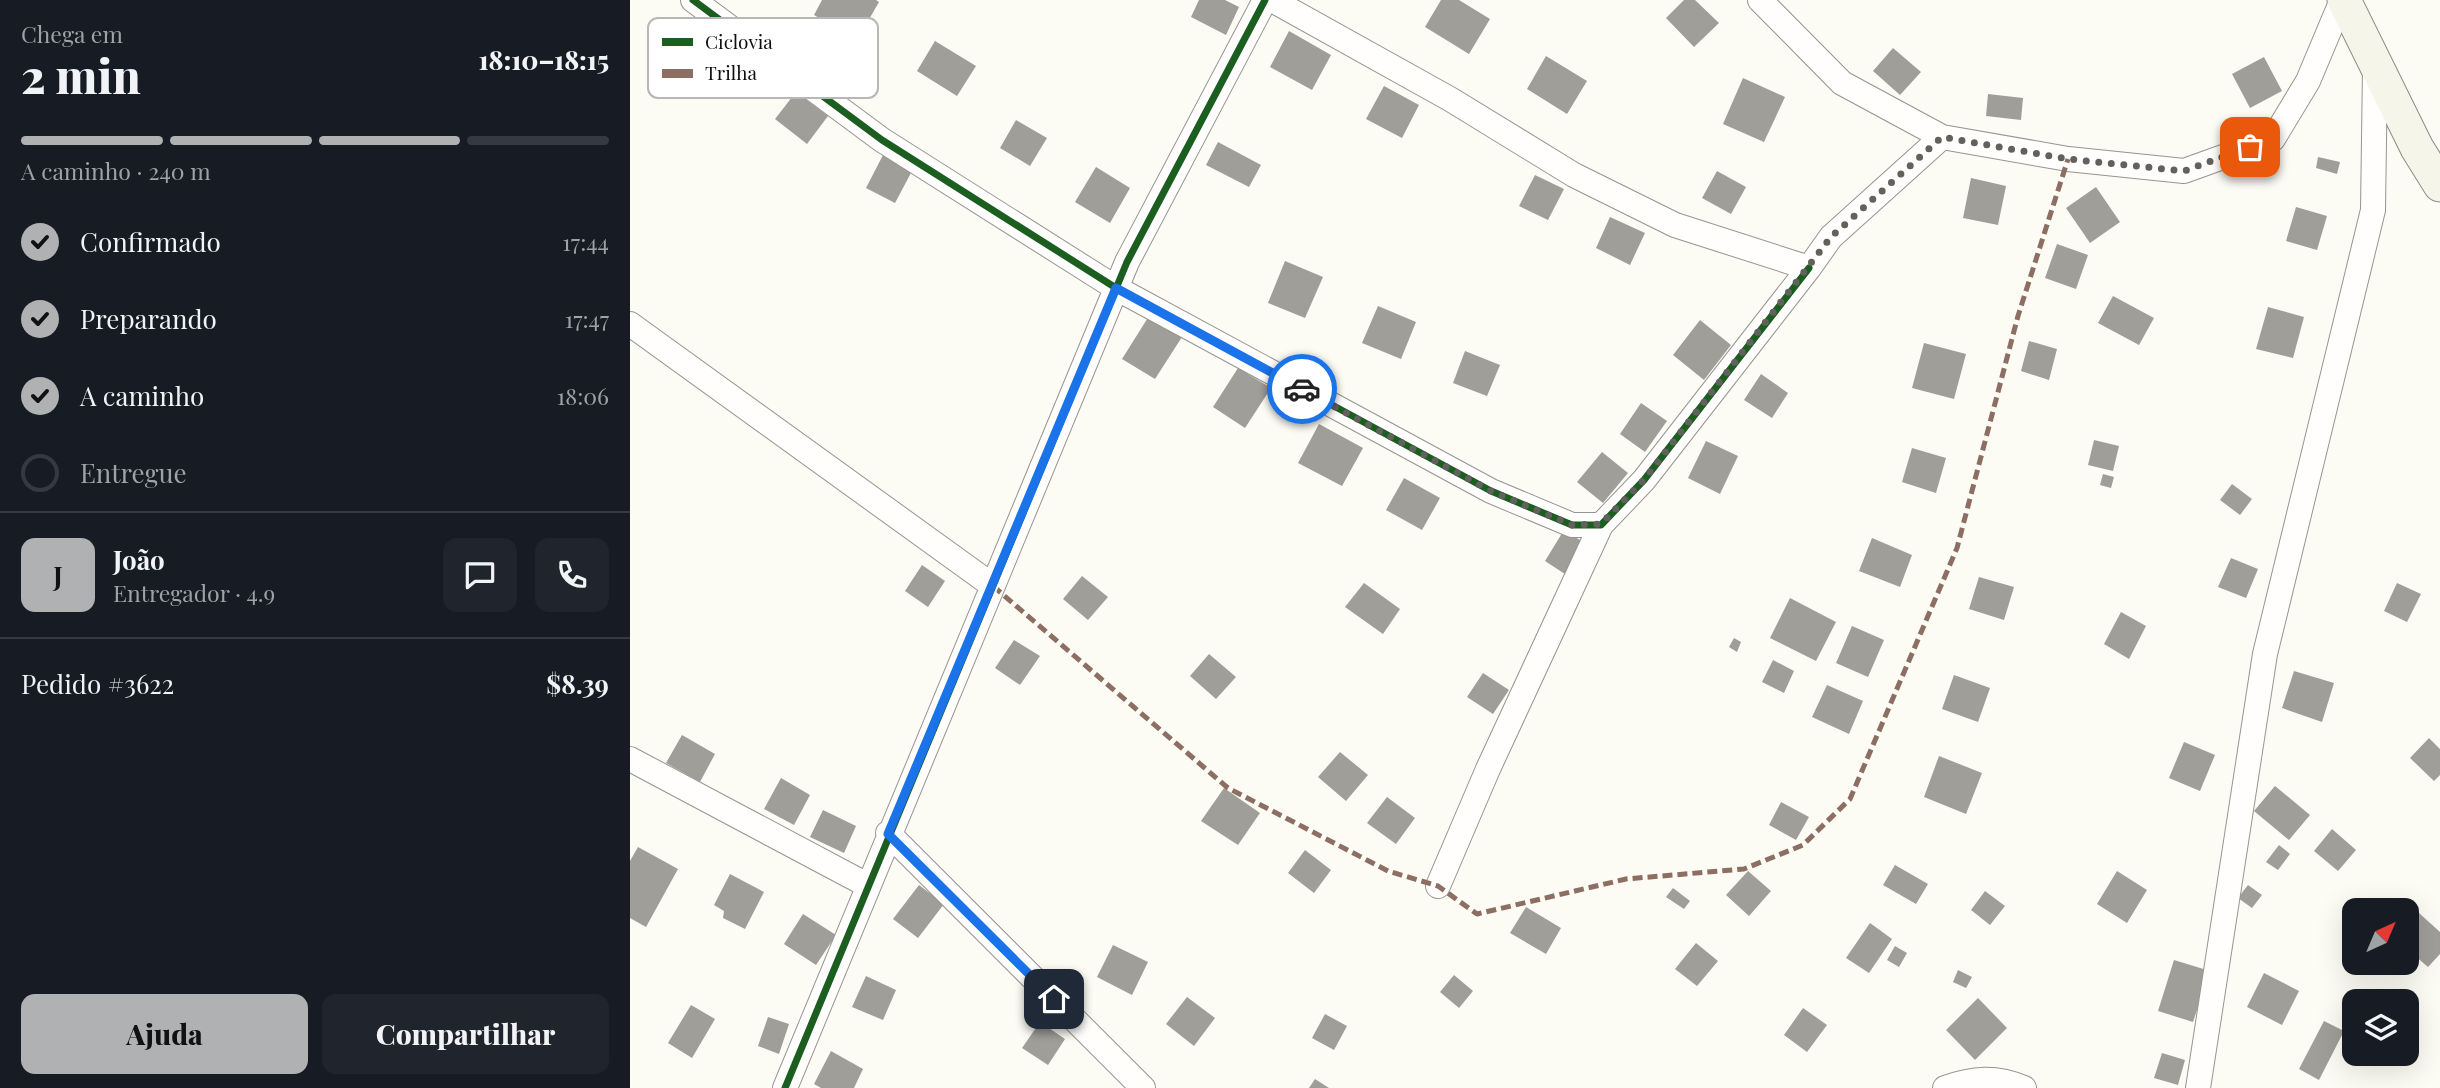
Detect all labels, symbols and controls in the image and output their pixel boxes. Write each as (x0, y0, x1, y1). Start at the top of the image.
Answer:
text: Chega em (21, 18, 123, 49)
legend (648, 18, 878, 98)
text: Ciclovia (705, 28, 773, 54)
text: 18:10–18:15 (478, 42, 609, 77)
text: 2 min (21, 44, 141, 106)
text: Trilha (705, 59, 757, 85)
pin (2220, 117, 2280, 177)
icon: bag (2231, 128, 2269, 166)
text: A caminho · 240 m (21, 155, 211, 186)
icon: check (21, 223, 59, 261)
text: Confirmado (80, 224, 221, 259)
text: 17:44 (562, 226, 609, 257)
icon: check (21, 300, 59, 338)
text: Preparando (80, 301, 217, 336)
text: 17:47 (565, 303, 609, 334)
courier (1267, 354, 1337, 424)
icon: car (1283, 370, 1321, 408)
icon: check (21, 377, 59, 415)
text: A caminho (80, 378, 204, 413)
text: 18:06 (557, 380, 609, 411)
text: Entregue (80, 455, 187, 490)
button: chat (443, 538, 517, 612)
button: phone (535, 538, 609, 612)
text: João (113, 542, 165, 577)
text: J (53, 558, 63, 593)
text: Entregador · 4.9 (113, 577, 275, 608)
text: Pedido #3622 (21, 666, 174, 701)
text: $8.39 (546, 666, 609, 701)
north arrow (2342, 898, 2418, 975)
map controls (2342, 898, 2419, 1066)
pin (1024, 969, 1084, 1029)
icon: home (1035, 980, 1073, 1018)
button: layers (2342, 989, 2419, 1066)
button: Ajuda (21, 994, 308, 1074)
button: Compartilhar (322, 994, 609, 1074)

